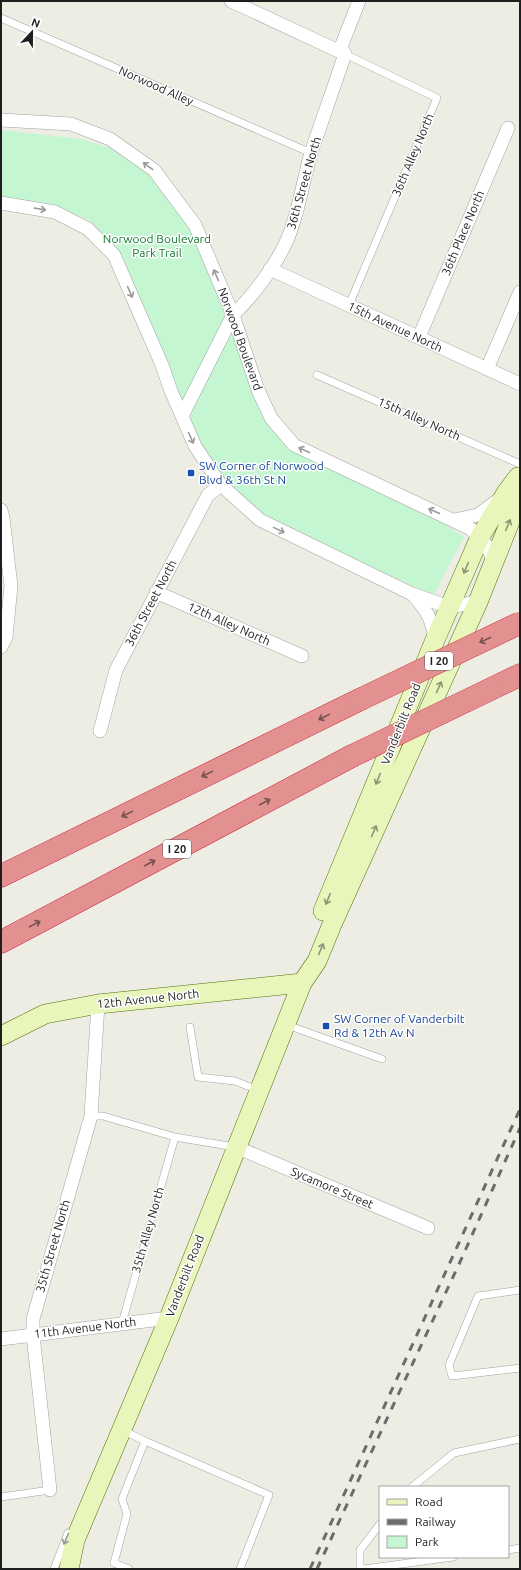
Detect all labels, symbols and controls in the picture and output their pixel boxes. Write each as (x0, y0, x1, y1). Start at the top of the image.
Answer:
north arrow (12, 12, 52, 52)
text: N (30, 16, 42, 30)
street label: Norwood Alley (117, 63, 196, 108)
street label: 36th Alley North (389, 111, 436, 198)
street label: 36th Street North (284, 135, 323, 231)
one-way arrow (143, 162, 154, 170)
street label: 36th Place North (439, 188, 486, 277)
one-way arrow (33, 205, 46, 213)
park label: Norwood Boulevard Park Trail (103, 232, 211, 259)
one-way arrow (212, 269, 219, 281)
one-way arrow (127, 286, 134, 298)
street label: Norwood Boulevard (216, 286, 265, 392)
street label: 15th Avenue North (346, 299, 445, 354)
street label: 15th Alley North (376, 395, 462, 443)
one-way arrow (188, 432, 195, 444)
one-way arrow (298, 446, 310, 453)
place label: SW Corner of Norwood Blvd & 36th St N (199, 459, 324, 486)
marker: SW Corner of Norwood Blvd & 36th St N (186, 468, 196, 478)
one-way arrow (429, 507, 441, 514)
one-way arrow (505, 520, 513, 532)
one-way arrow (273, 526, 285, 534)
street label: 36th Street North (122, 557, 179, 648)
one-way arrow (462, 561, 470, 573)
street label: 12th Alley North (186, 600, 272, 648)
one-way arrow (479, 637, 491, 644)
road number: I 20 (425, 652, 453, 670)
street label: Vanderbilt Road (378, 681, 423, 767)
one-way arrow (436, 681, 443, 693)
one-way arrow (318, 714, 330, 721)
one-way arrow (201, 771, 213, 779)
one-way arrow (374, 773, 381, 785)
one-way arrow (259, 798, 271, 805)
one-way arrow (122, 811, 134, 818)
one-way arrow (371, 825, 378, 837)
road number: I 20 (163, 840, 191, 858)
one-way arrow (144, 859, 156, 866)
one-way arrow (324, 893, 332, 905)
one-way arrow (29, 919, 41, 927)
one-way arrow (318, 944, 326, 956)
street label: 12th Avenue North (96, 987, 200, 1010)
place label: SW Corner of Vanderbilt Rd & 12th Av N (334, 1012, 465, 1039)
marker: SW Corner of Vanderbilt Rd & 12th Av N (321, 1021, 331, 1031)
street label: Sycamore Street (289, 1164, 376, 1211)
street label: 35th Alley North (129, 1185, 166, 1274)
street label: 35th Street North (33, 1198, 72, 1294)
street label: Vanderbilt Road (163, 1233, 206, 1319)
street label: 11th Avenue North (33, 1315, 137, 1340)
legend (379, 1486, 509, 1558)
text: Road (415, 1495, 443, 1508)
text: Railway (415, 1515, 456, 1528)
one-way arrow (61, 1533, 69, 1545)
text: Park (415, 1535, 439, 1548)

